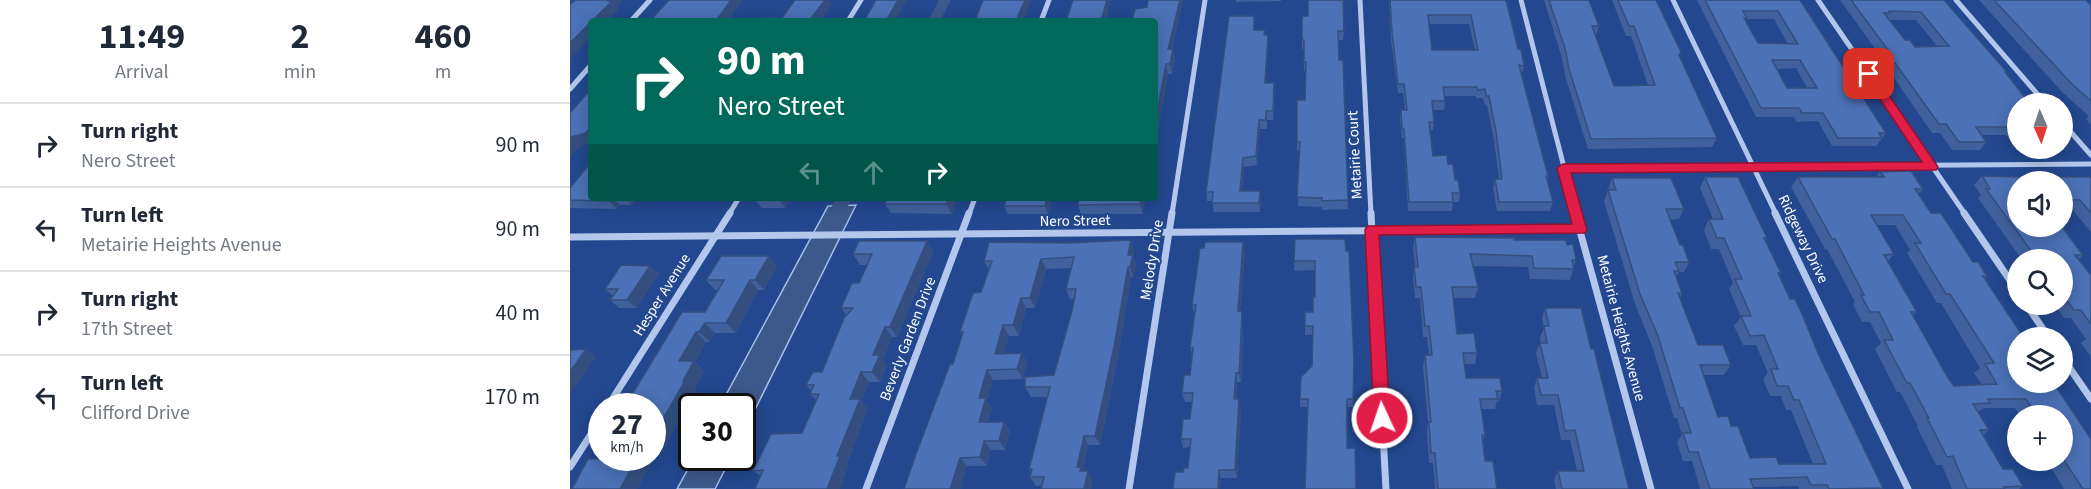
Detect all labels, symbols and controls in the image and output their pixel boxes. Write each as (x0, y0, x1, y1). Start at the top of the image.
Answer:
text: 11:49 (98, 11, 185, 62)
text: 2 (290, 11, 309, 62)
text: 460 (415, 11, 472, 62)
text: 90 m (717, 31, 806, 91)
icon: right (618, 42, 696, 120)
pin (1843, 48, 1894, 99)
icon: arrive (1852, 57, 1885, 90)
text: Arrival (115, 58, 169, 86)
text: min (284, 58, 316, 86)
text: m (435, 58, 451, 86)
text: Nero Street (717, 87, 845, 126)
north arrow (2007, 93, 2073, 159)
map controls (2007, 93, 2073, 471)
street label: Metairie Court (1342, 110, 1368, 200)
text: Turn right (81, 115, 178, 147)
icon: right (30, 129, 63, 162)
text: 90 m (495, 129, 540, 161)
text: Nero Street (81, 147, 176, 175)
icon: left (794, 156, 827, 189)
icon: ahead (857, 156, 890, 189)
icon: right (920, 156, 953, 189)
button: sound (2007, 171, 2073, 237)
street label: Ridgeway Drive (1772, 191, 1834, 287)
text: Turn left (81, 199, 163, 231)
street label: Nero Street (1039, 210, 1111, 232)
icon: left (30, 213, 63, 246)
text: 90 m (495, 213, 540, 245)
street label: Melody Drive (1135, 218, 1169, 302)
text: Metairie Heights Avenue (81, 231, 282, 259)
button: search (2007, 249, 2073, 315)
street label: Hesper Avenue (628, 250, 696, 340)
street label: Metairie Heights Avenue (1591, 253, 1651, 403)
street label: Beverly Garden Drive (875, 274, 941, 404)
text: Turn right (81, 283, 178, 315)
icon: right (30, 297, 63, 330)
text: 40 m (495, 297, 540, 329)
text: 17th Street (81, 315, 173, 343)
button: layers (2007, 327, 2073, 393)
text: Turn left (81, 367, 163, 399)
icon: left (30, 381, 63, 414)
text: 170 m (485, 381, 540, 413)
position arrow (1350, 386, 1414, 450)
speed limit sign: 30 (678, 393, 756, 471)
text: Clifford Drive (81, 399, 190, 427)
text: 27 (611, 403, 643, 446)
button: + (2007, 405, 2073, 471)
text: km/h (610, 437, 644, 458)

